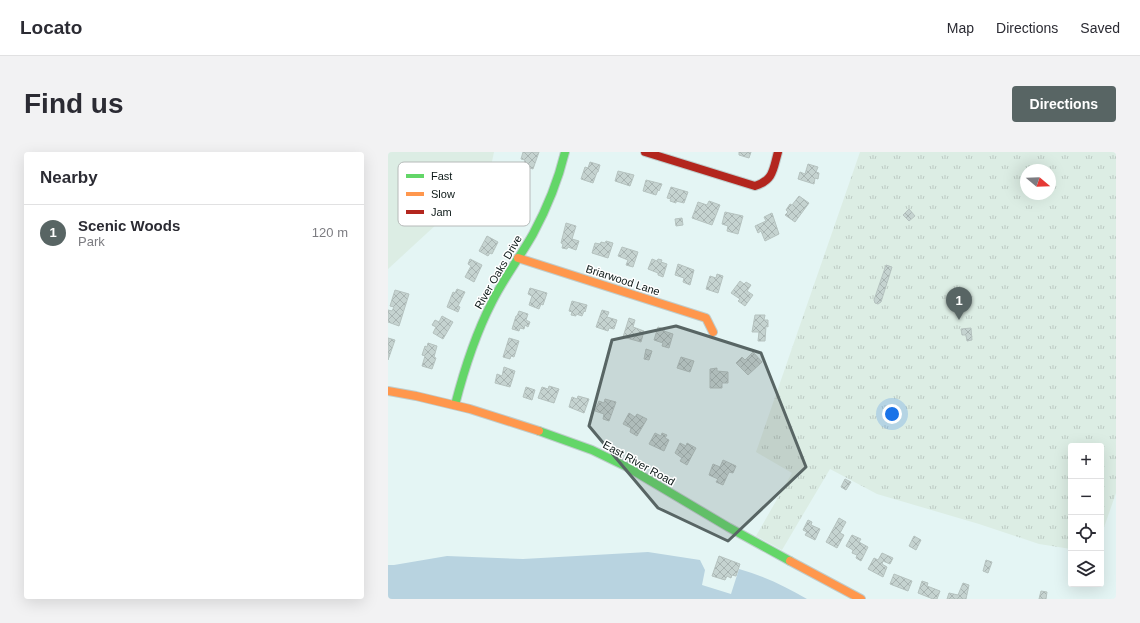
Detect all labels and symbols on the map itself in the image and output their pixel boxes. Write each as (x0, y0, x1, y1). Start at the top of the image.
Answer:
legend (398, 162, 530, 226)
north arrow (1020, 164, 1056, 200)
text: Fast (431, 170, 452, 182)
text: Slow (431, 188, 455, 200)
text: Jam (431, 206, 452, 218)
street label: River Oaks Drive (472, 233, 524, 311)
street label: Briarwood Lane (585, 262, 661, 298)
pin: 1 (946, 287, 972, 320)
your location (882, 404, 902, 424)
street label: East River Road (601, 438, 677, 488)

